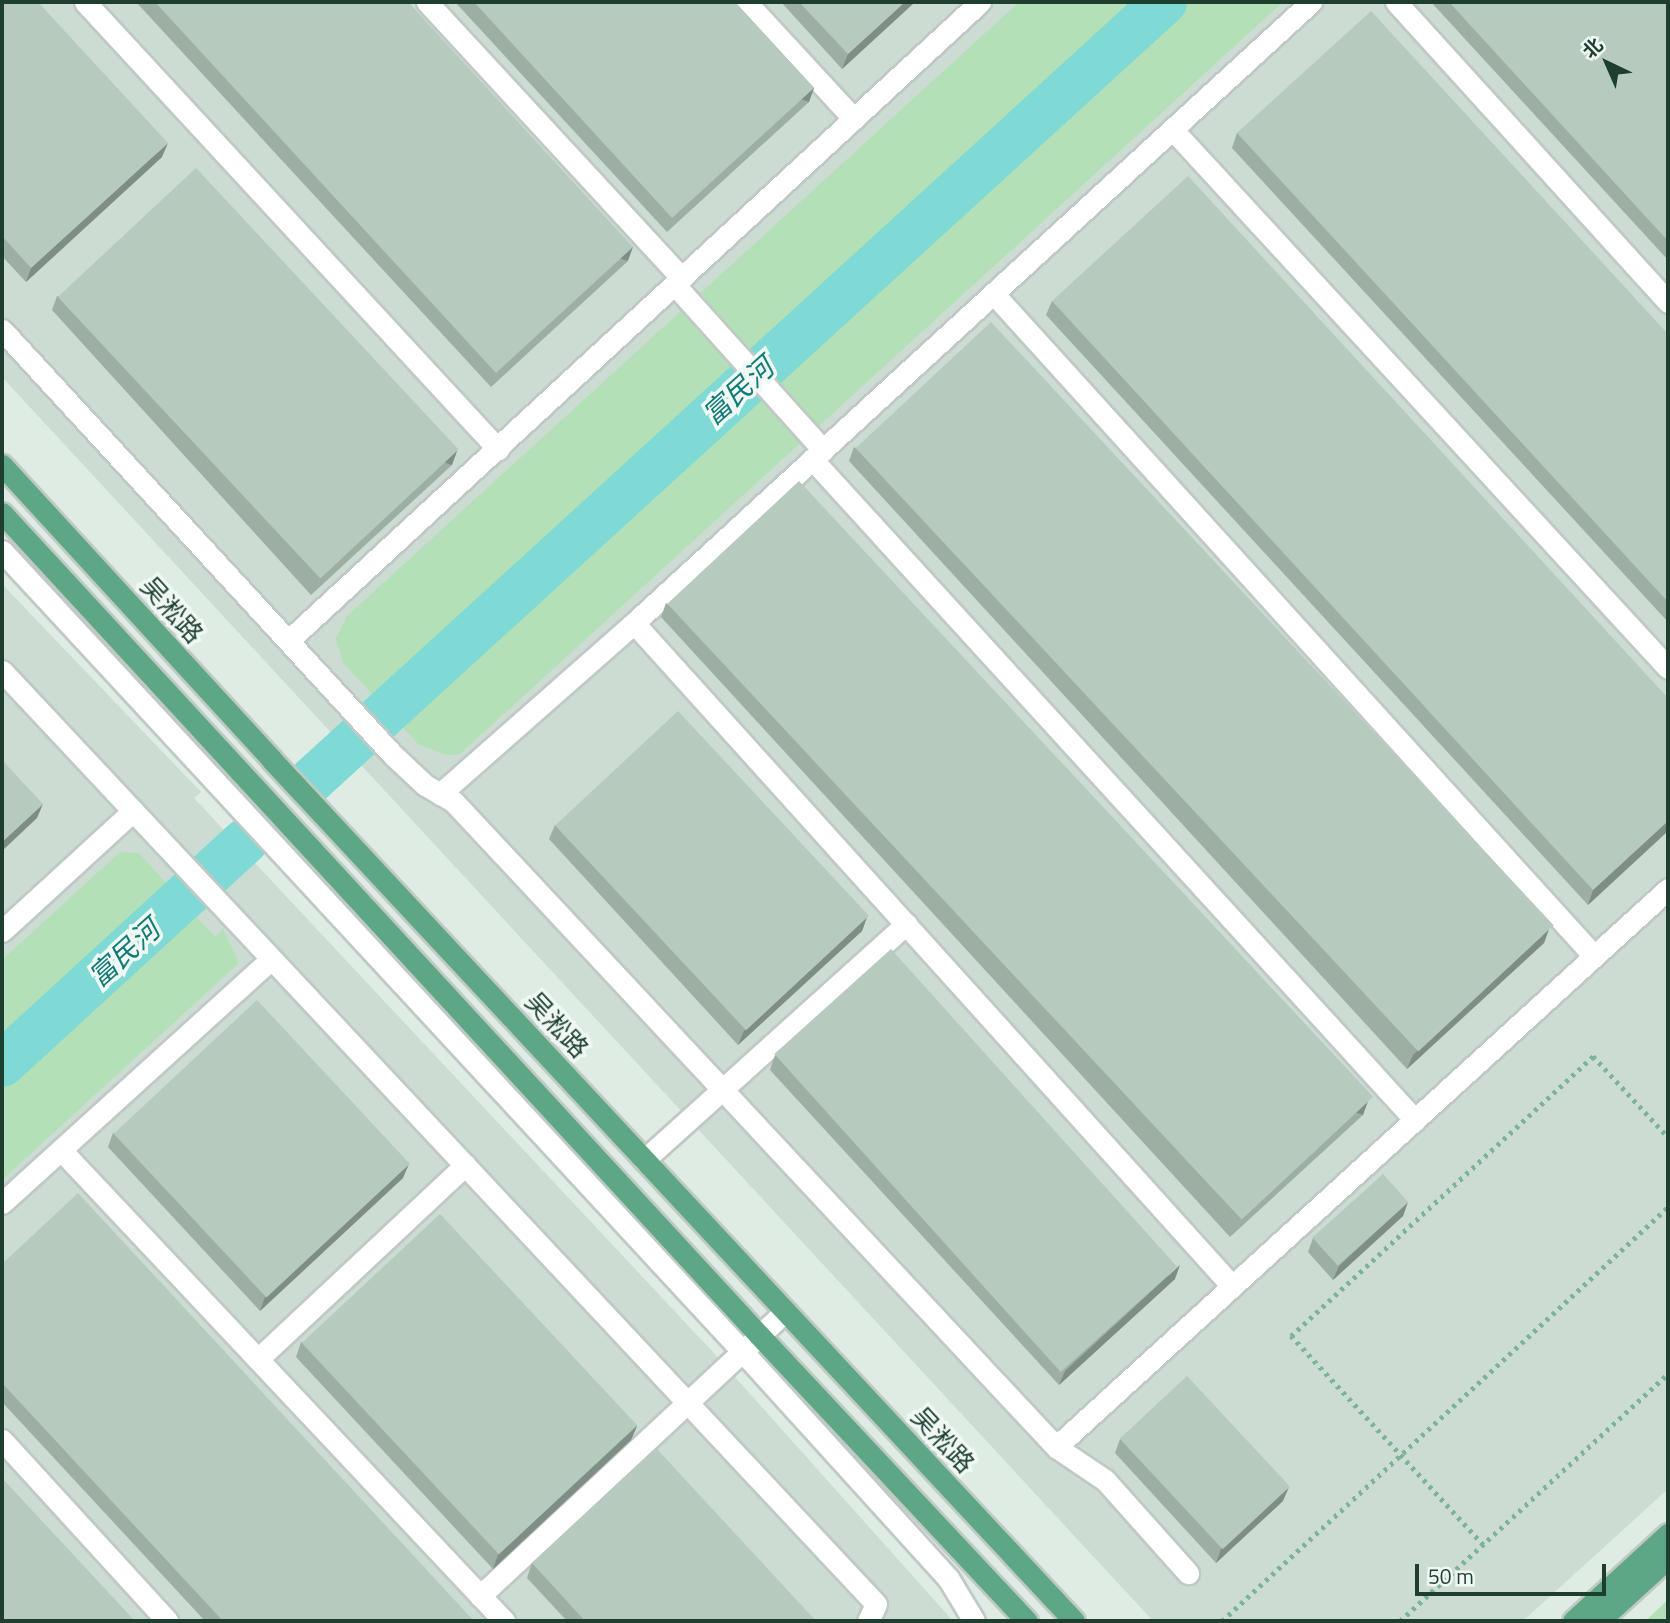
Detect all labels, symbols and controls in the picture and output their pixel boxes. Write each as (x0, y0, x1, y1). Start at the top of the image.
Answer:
north arrow (1572, 28, 1642, 98)
text: 北 (1575, 31, 1609, 65)
water label: 富民河 (696, 350, 780, 432)
street label: 吴淞路 (134, 571, 210, 649)
water label: 富民河 (82, 912, 166, 994)
street label: 吴淞路 (519, 986, 595, 1064)
street label: 吴淞路 (905, 1401, 981, 1479)
scale bar (1418, 1550, 1609, 1594)
text: 50 m (1428, 1560, 1474, 1592)

